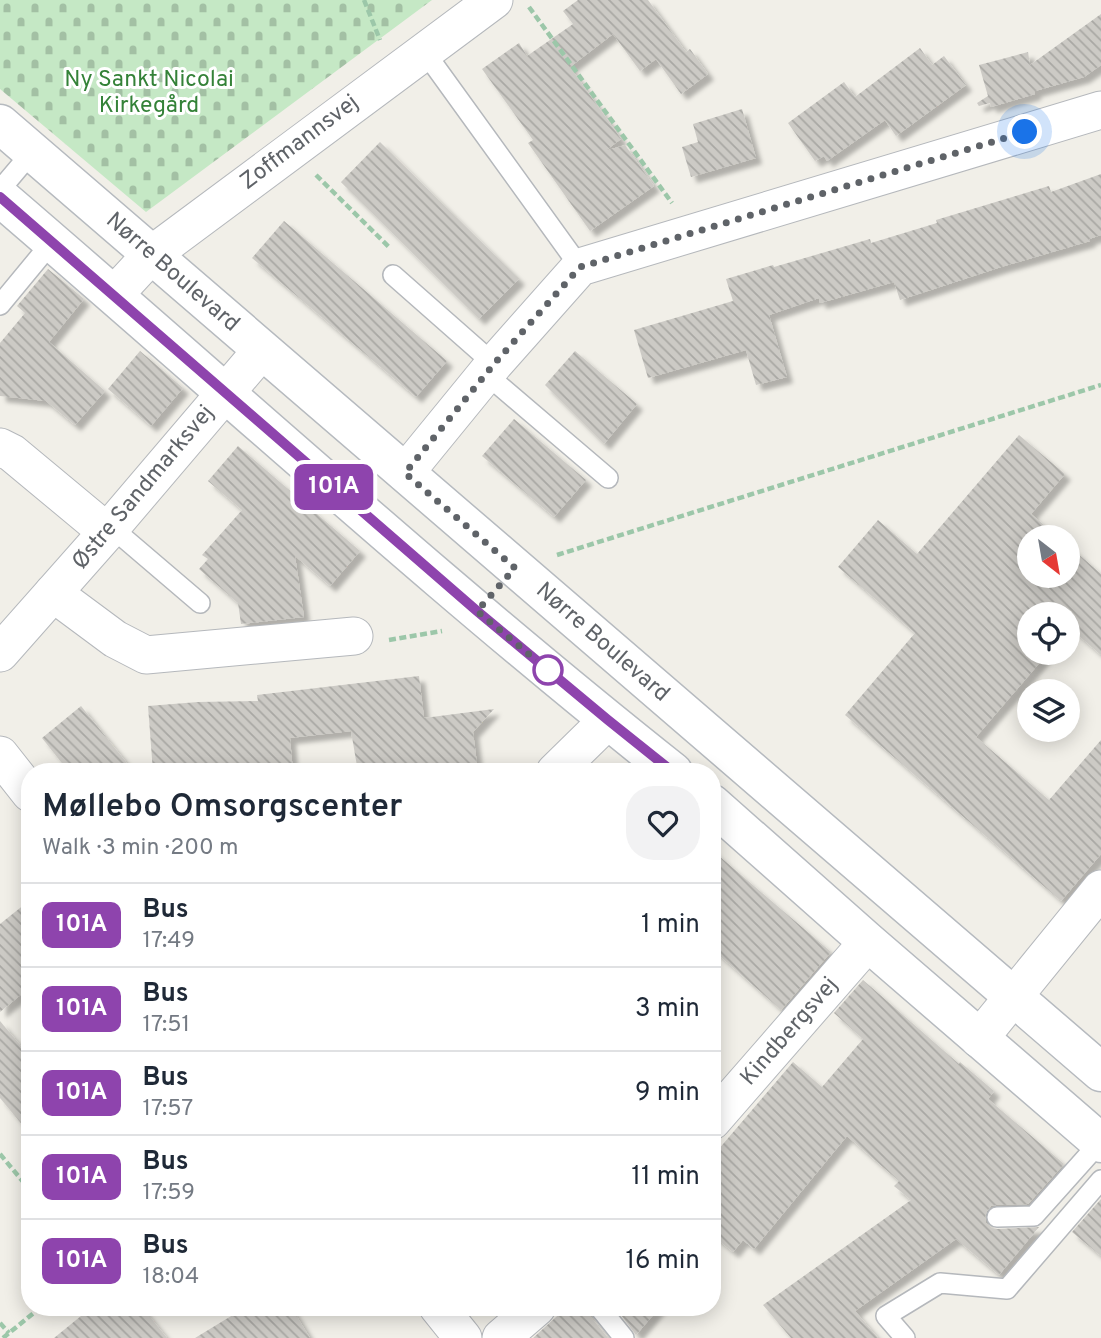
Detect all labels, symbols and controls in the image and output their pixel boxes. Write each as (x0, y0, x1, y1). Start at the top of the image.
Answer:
park label: Ny Sankt Nicolai Kirkegård (64, 66, 234, 121)
street label: Zoffmannsvej (235, 89, 365, 197)
your location (1007, 114, 1042, 149)
street label: Nørre Boulevard (99, 207, 245, 339)
street label: Østre Sandmarksvej (67, 400, 221, 576)
line badge: 101A (285, 464, 383, 510)
text: 101A (308, 472, 360, 502)
north arrow (1017, 525, 1080, 588)
map controls (1017, 525, 1080, 742)
street label: Nørre Boulevard (529, 577, 675, 709)
button: locate (1017, 602, 1080, 665)
unlabelled marker (533, 655, 563, 685)
button: layers (1017, 679, 1080, 742)
button: heart (626, 786, 700, 860)
text: Møllebo Omsorgscenter (42, 787, 403, 829)
text: Walk · 3 min · 200 m (42, 834, 239, 863)
text: Bus (142, 894, 189, 927)
text: 1 min (641, 909, 700, 942)
text: 101A (56, 910, 107, 940)
text: 17:49 (142, 927, 195, 956)
street label: Kindbergsvej (735, 972, 845, 1092)
text: Bus (142, 978, 189, 1011)
text: 3 min (635, 993, 700, 1026)
text: 101A (56, 994, 107, 1024)
text: 17:51 (142, 1011, 190, 1040)
text: Bus (142, 1062, 189, 1095)
text: 9 min (635, 1077, 700, 1110)
text: 101A (56, 1078, 107, 1108)
text: 17:57 (142, 1095, 193, 1124)
text: Bus (142, 1146, 189, 1179)
text: 11 min (631, 1161, 700, 1194)
text: 101A (56, 1162, 107, 1192)
text: 17:59 (142, 1179, 195, 1208)
text: Bus (142, 1230, 189, 1263)
text: 16 min (625, 1245, 700, 1278)
text: 101A (56, 1246, 107, 1276)
text: 18:04 (142, 1263, 199, 1292)

